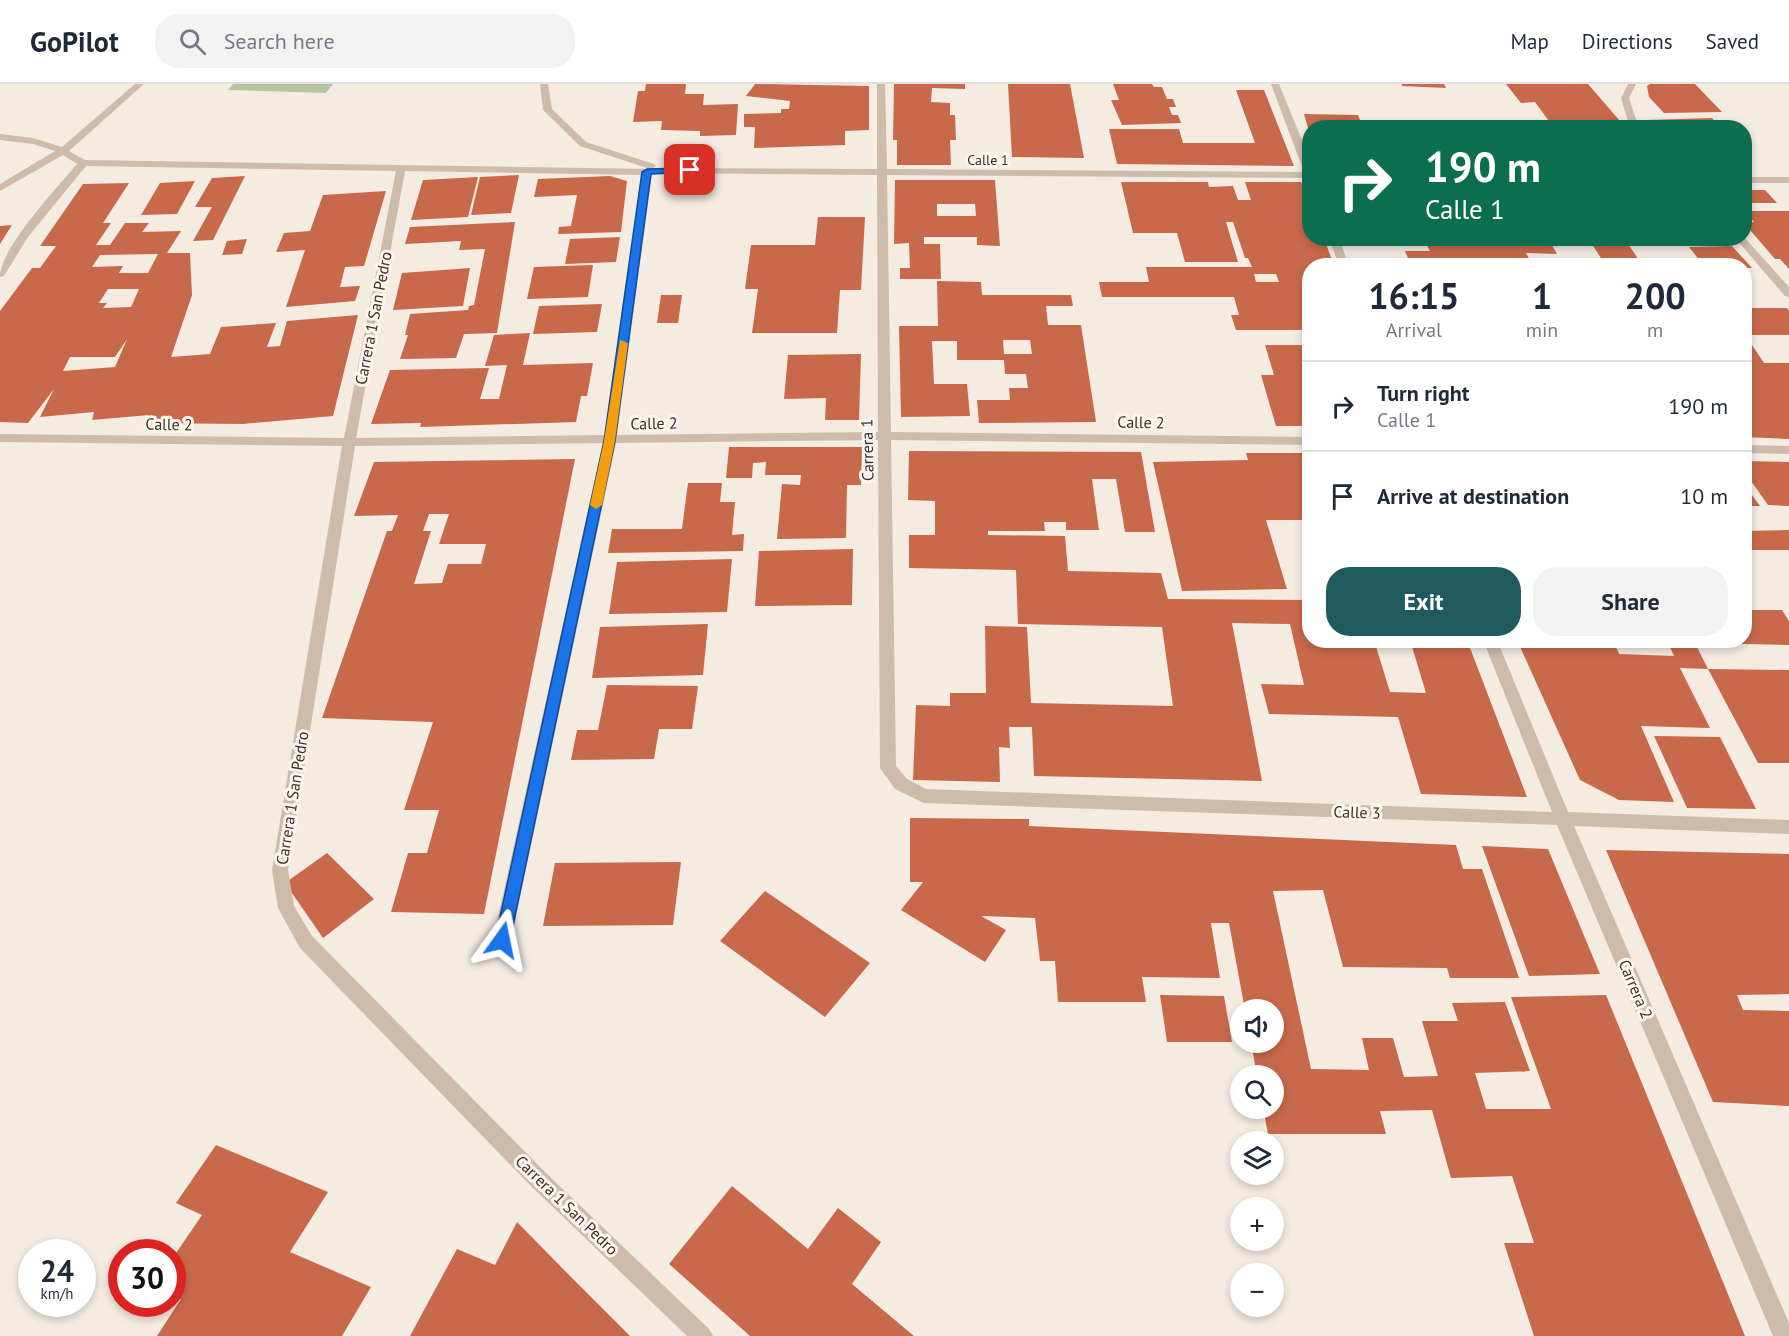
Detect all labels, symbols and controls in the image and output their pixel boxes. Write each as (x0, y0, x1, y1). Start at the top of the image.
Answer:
search box (155, 14, 575, 68)
text: GoPilot (30, 23, 119, 60)
icon: search (176, 25, 209, 58)
text: Search here (224, 27, 335, 55)
text: Map (1510, 28, 1549, 55)
text: Directions (1582, 28, 1673, 55)
text: Saved (1706, 28, 1759, 55)
text: 190 m (1425, 139, 1541, 194)
pin (664, 144, 715, 195)
icon: right (1326, 144, 1404, 222)
street label: Calle 1 (967, 151, 1009, 169)
icon: arrive (673, 153, 706, 186)
text: Calle 1 (1425, 192, 1505, 226)
street label: Carrera 1 San Pedro (350, 250, 396, 386)
text: 16:15 (1368, 272, 1460, 319)
text: 1 (1532, 272, 1552, 319)
text: 200 (1625, 272, 1686, 319)
text: Arrival (1386, 317, 1442, 343)
text: min (1526, 317, 1558, 343)
text: m (1647, 317, 1663, 343)
text: Turn right (1377, 379, 1469, 407)
icon: right (1326, 390, 1359, 423)
text: 190 m (1668, 392, 1728, 420)
text: Calle 1 (1377, 407, 1436, 433)
street label: Calle 2 (1117, 412, 1165, 432)
street label: Calle 2 (630, 413, 678, 433)
street label: Calle 2 (145, 414, 193, 434)
street label: Carrera 1 (856, 419, 878, 481)
icon: arrive (1326, 480, 1359, 513)
text: Arrive at destination (1377, 482, 1569, 510)
text: 10 m (1680, 482, 1728, 510)
button: Exit (1326, 567, 1521, 636)
button: Share (1533, 567, 1728, 636)
street label: Carrera 1 San Pedro (272, 730, 312, 866)
street label: Calle 3 (1333, 801, 1381, 823)
position arrow (470, 908, 534, 972)
street label: Carrera 2 (1615, 956, 1657, 1022)
map controls (1230, 999, 1284, 1317)
button: sound (1230, 999, 1284, 1053)
button: search (1230, 1065, 1284, 1119)
button: layers (1230, 1131, 1284, 1185)
street label: Carrera 1 San Pedro (511, 1151, 623, 1259)
button: + (1230, 1197, 1284, 1251)
speed limit sign: 30 (108, 1239, 186, 1317)
text: 24 (40, 1251, 74, 1290)
button: − (1230, 1263, 1284, 1317)
text: km/h (41, 1284, 73, 1303)

